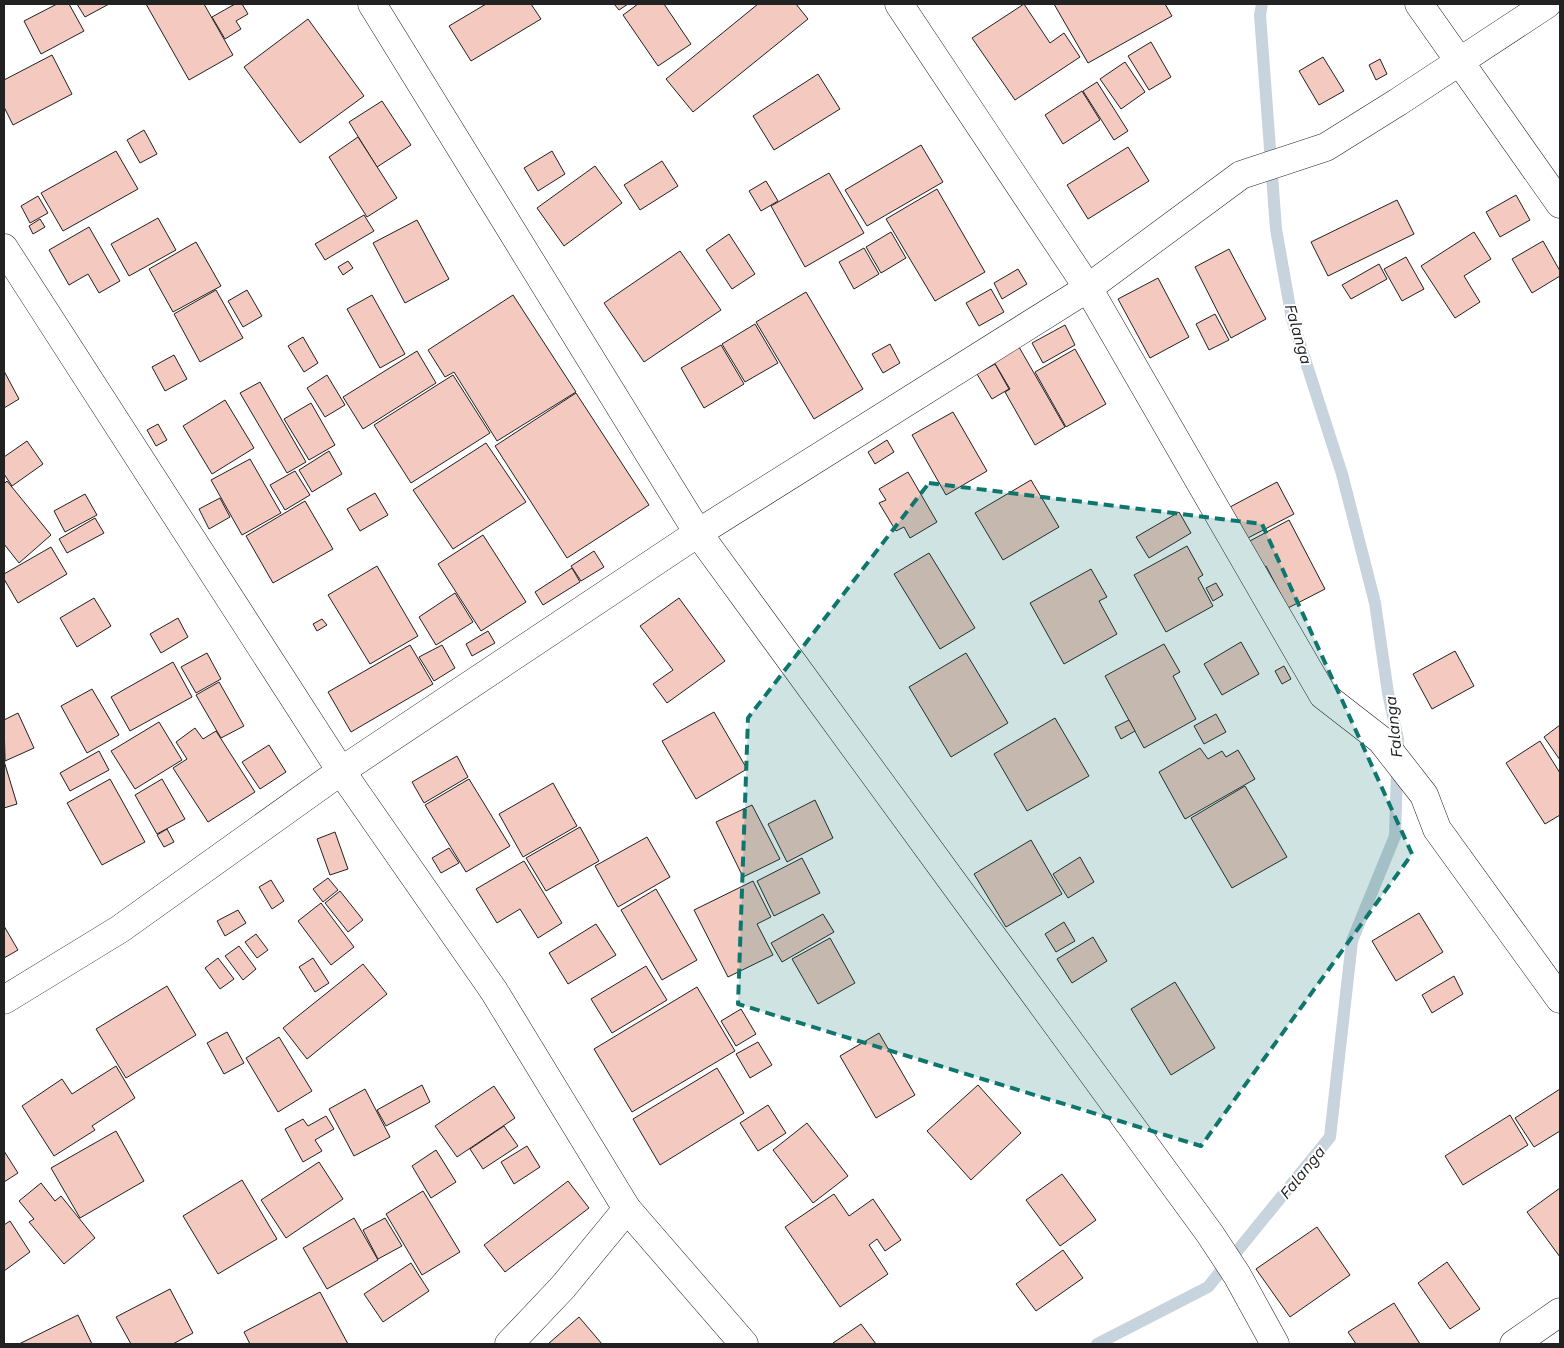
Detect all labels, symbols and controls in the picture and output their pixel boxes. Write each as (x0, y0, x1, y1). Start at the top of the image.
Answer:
water label: Falanga (1281, 302, 1316, 367)
water label: Falanga (1381, 695, 1406, 759)
water label: Falanga (1275, 1142, 1329, 1202)

